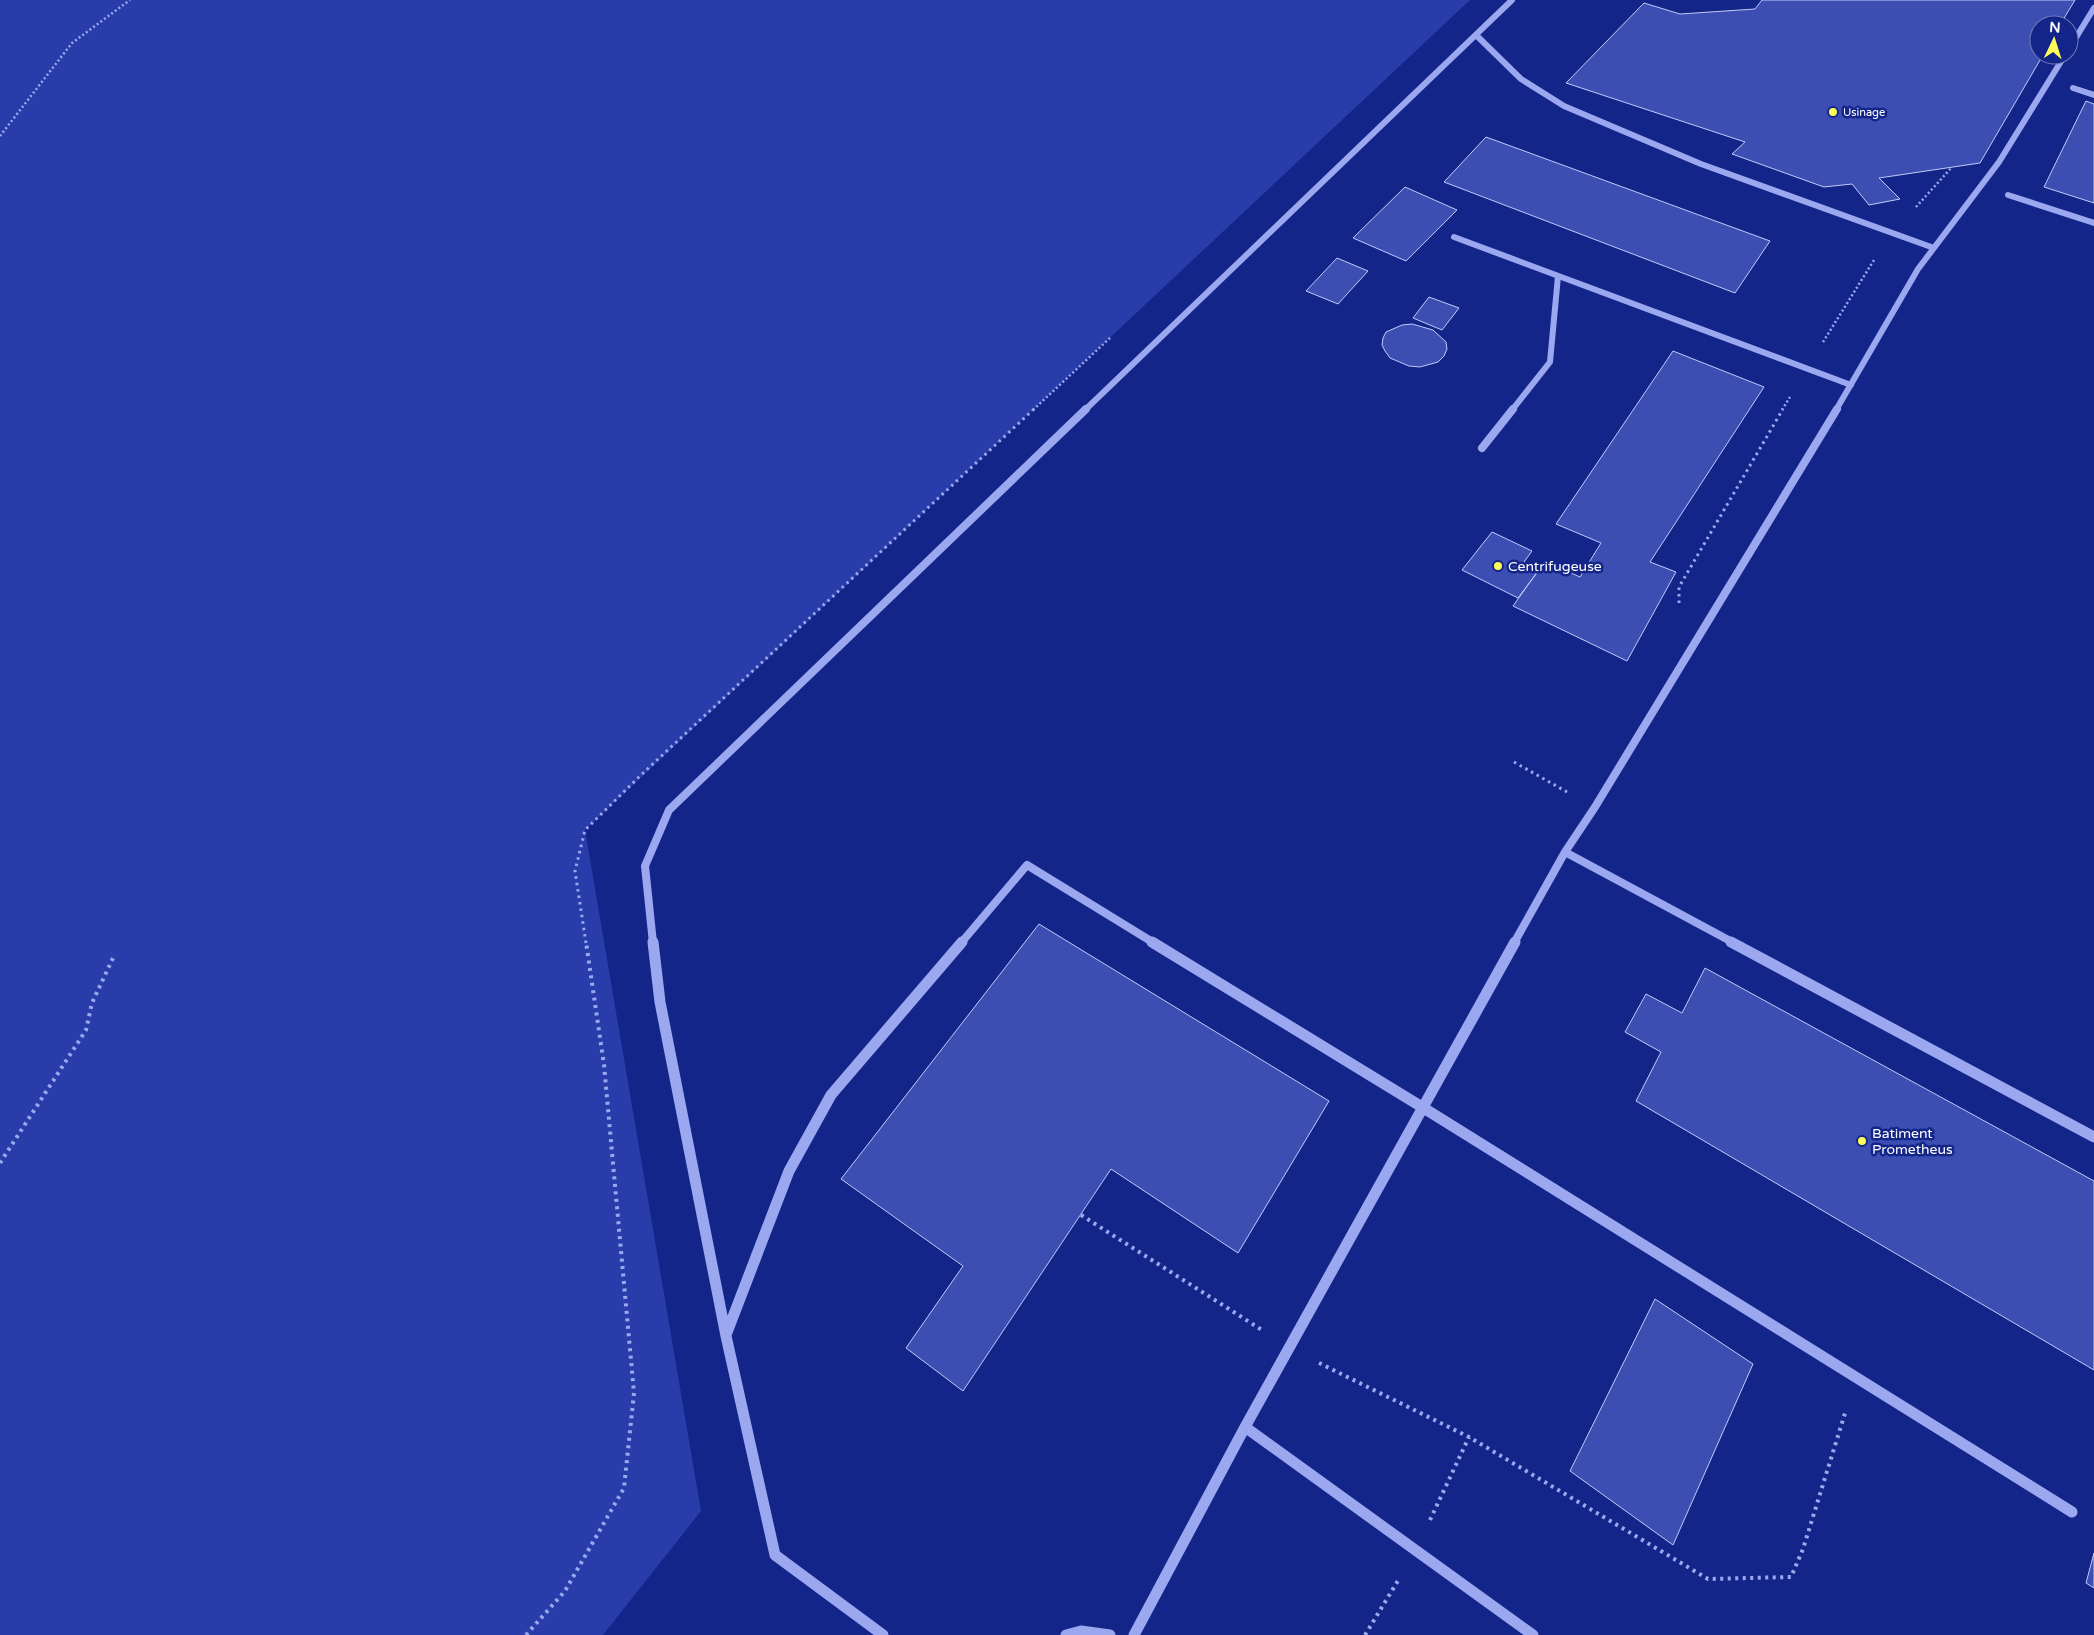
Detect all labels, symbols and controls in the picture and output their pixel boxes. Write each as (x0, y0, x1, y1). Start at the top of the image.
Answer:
north arrow (2029, 15, 2079, 65)
text: N (2049, 19, 2061, 36)
marker: Usinage (1827, 106, 1839, 118)
place label: Usinage (1843, 106, 1885, 119)
place label: Centrifugeuse (1508, 558, 1602, 575)
marker: Centrifugeuse (1492, 560, 1504, 572)
place label: Batiment Prometheus (1872, 1125, 1953, 1158)
marker: Batiment Prometheus (1856, 1135, 1868, 1147)

